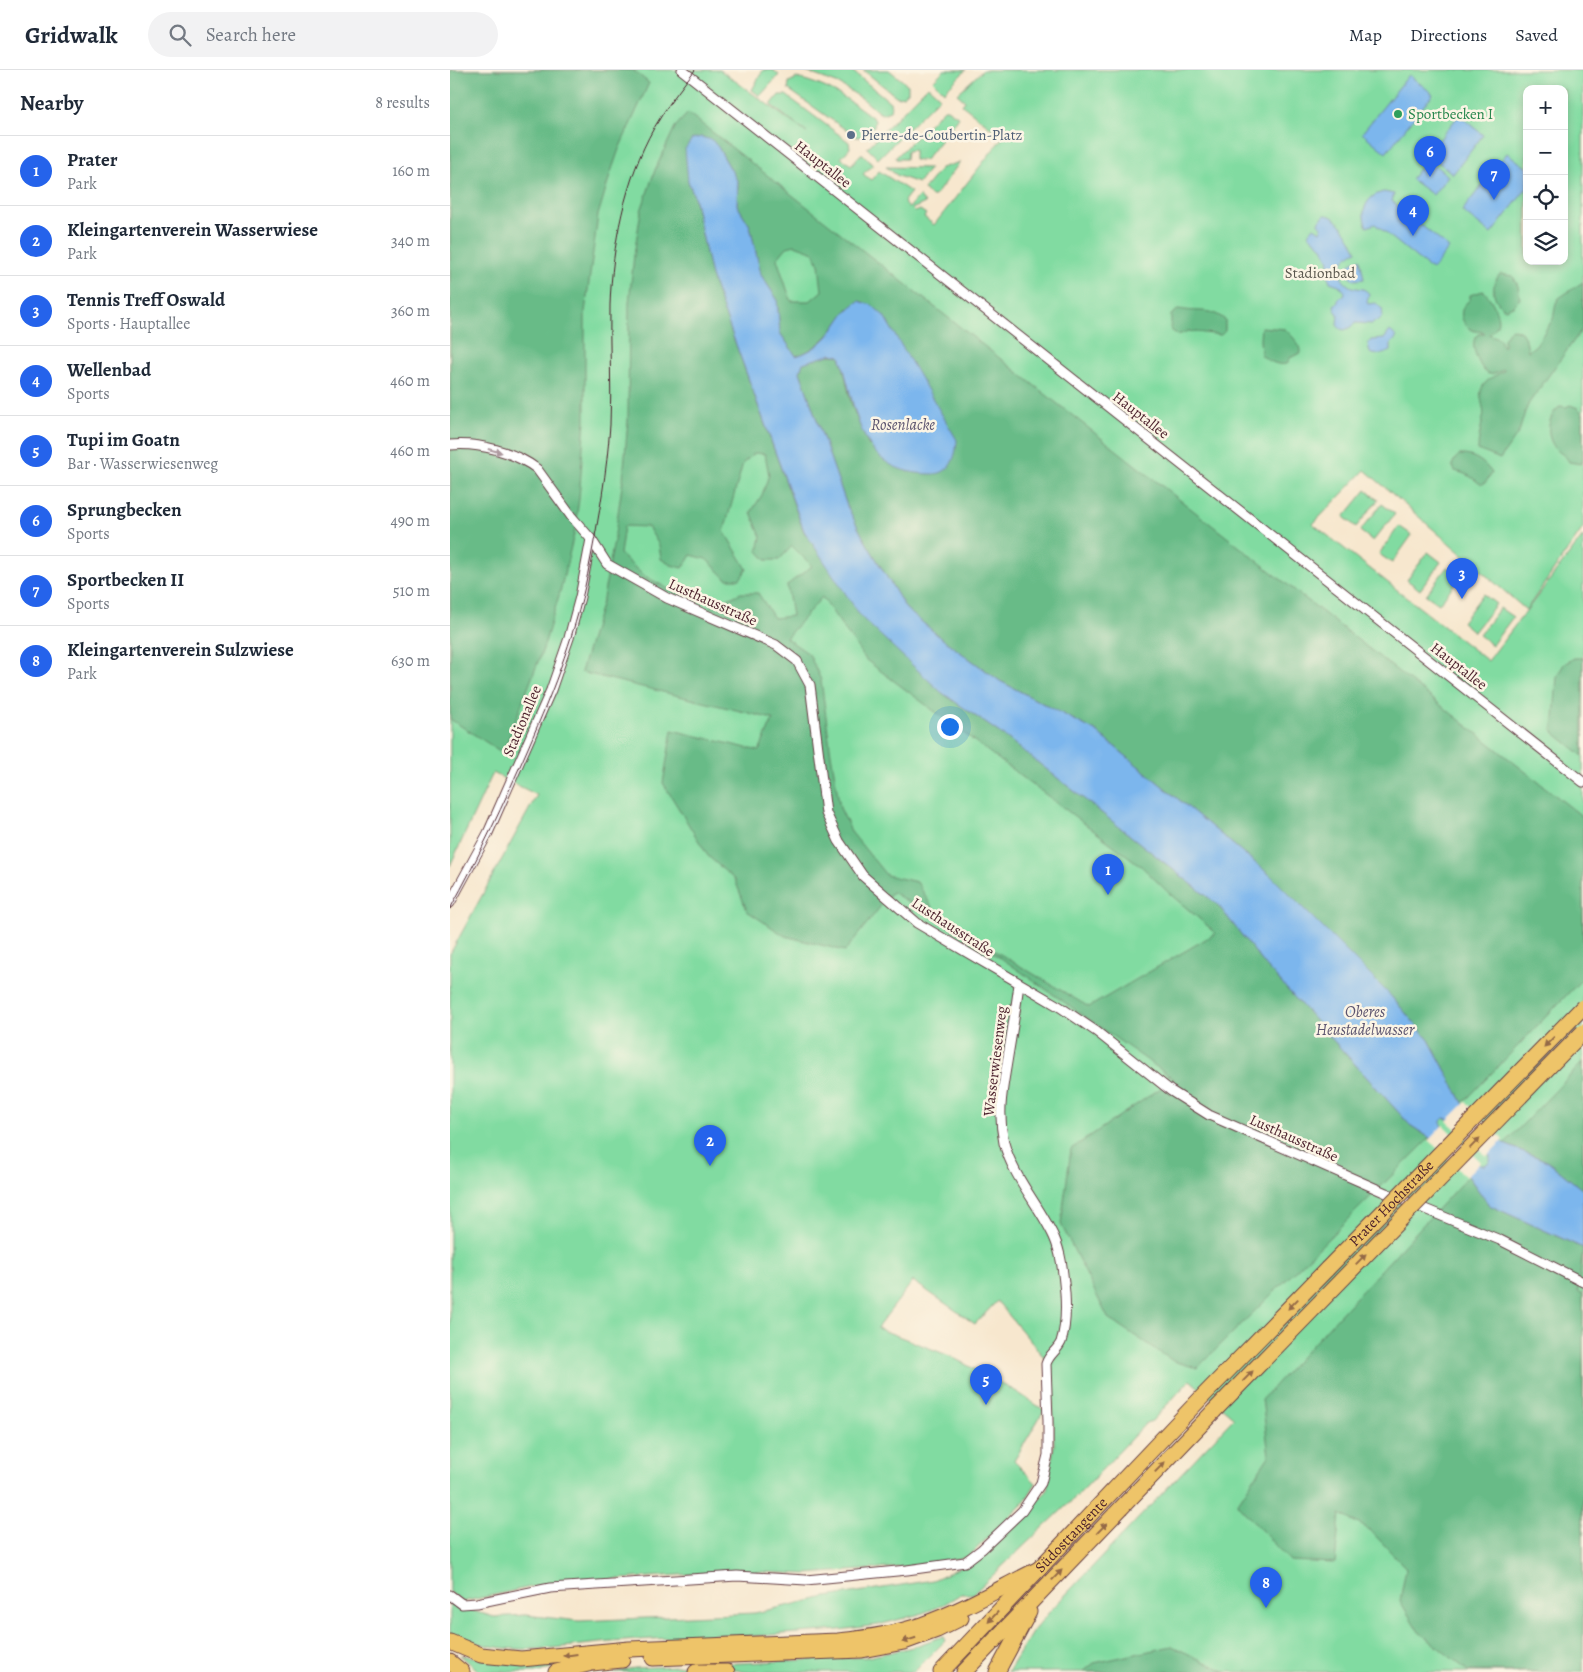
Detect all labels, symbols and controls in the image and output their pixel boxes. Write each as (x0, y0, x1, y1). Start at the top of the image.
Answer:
search box (148, 12, 498, 57)
text: Gridwalk (25, 19, 118, 51)
icon: search (166, 21, 194, 49)
text: Search here (206, 22, 296, 48)
text: Map (1349, 23, 1382, 47)
text: Directions (1410, 23, 1487, 47)
text: Saved (1515, 23, 1558, 47)
map controls (1523, 85, 1568, 265)
button: + (1523, 85, 1568, 130)
text: Nearby (20, 89, 83, 117)
text: 8 results (375, 92, 430, 114)
place label: Sportbecken I (1408, 104, 1493, 124)
marker: Sportbecken I (1392, 108, 1404, 120)
place label: Pierre-de-Coubertin-Platz (861, 125, 1023, 145)
marker: Pierre-de-Coubertin-Platz (845, 129, 857, 141)
button: − (1523, 130, 1568, 175)
street label: Hauptallee (791, 136, 856, 193)
pin: 6 (1414, 136, 1446, 177)
text: Prater (67, 147, 118, 173)
pin: 7 (1478, 159, 1510, 200)
text: 1 (33, 160, 39, 182)
text: 160 m (392, 160, 430, 182)
text: Park (67, 173, 97, 195)
button: locate (1523, 175, 1568, 220)
pin: 4 (1397, 195, 1429, 236)
text: Kleingartenverein Wasserwiese (67, 217, 318, 243)
button: layers (1523, 220, 1568, 265)
text: 2 (32, 230, 40, 252)
text: 340 m (391, 230, 430, 252)
text: Park (67, 243, 97, 265)
park label: Stadionbad (1285, 263, 1356, 283)
text: Tennis Treff Oswald (67, 287, 225, 313)
text: 3 (33, 300, 39, 322)
text: 360 m (391, 300, 430, 322)
text: Sports · Hauptallee (67, 313, 190, 335)
text: Wellenbad (67, 357, 151, 383)
text: 4 (32, 370, 40, 392)
text: 460 m (390, 370, 430, 392)
text: Sports (67, 383, 110, 405)
street label: Hauptallee (1109, 387, 1174, 444)
water label: Rosenlacke (871, 414, 935, 436)
text: Tupi im Goatn (67, 427, 180, 453)
text: 5 (33, 440, 39, 462)
text: 460 m (390, 440, 430, 462)
one-way arrow (488, 447, 503, 455)
text: Bar · Wasserwiesenweg (67, 453, 218, 475)
text: Sprungbecken (67, 497, 182, 523)
text: 6 (32, 510, 40, 532)
text: 490 m (390, 510, 430, 532)
text: Sports (67, 523, 110, 545)
pin: 3 (1446, 558, 1478, 599)
text: Sportbecken II (67, 567, 184, 593)
street label: Lusthausstraße (666, 574, 761, 631)
text: 7 (33, 580, 39, 602)
text: 510 m (393, 580, 430, 602)
text: Sports (67, 593, 110, 615)
text: Kleingartenverein Sulzwiese (67, 637, 294, 663)
street label: Hauptallee (1427, 638, 1492, 695)
text: 8 (32, 650, 40, 672)
text: 630 m (391, 650, 430, 672)
text: Park (67, 663, 97, 685)
street label: Stadionallee (498, 682, 546, 760)
your location (937, 714, 963, 740)
pin: 1 (1092, 854, 1124, 895)
street label: Lusthausstraße (908, 893, 999, 961)
water label: Oberes Heustadelwasser (1316, 1001, 1415, 1041)
street label: Wasserwiesenweg (978, 1004, 1012, 1118)
one-way arrow (1543, 1036, 1555, 1048)
street label: Lusthausstraße (1247, 1110, 1342, 1167)
pin: 2 (694, 1125, 726, 1166)
one-way arrow (1469, 1137, 1481, 1149)
street label: Prater Hochstraße (1345, 1156, 1438, 1251)
one-way arrow (1355, 1254, 1367, 1266)
one-way arrow (1288, 1297, 1300, 1309)
pin: 5 (970, 1364, 1002, 1405)
one-way arrow (1242, 1370, 1254, 1382)
one-way arrow (1154, 1462, 1166, 1474)
street label: Südosttangente (1030, 1493, 1112, 1577)
one-way arrow (1096, 1522, 1108, 1534)
pin: 8 (1250, 1567, 1282, 1608)
one-way arrow (1051, 1569, 1063, 1581)
one-way arrow (987, 1611, 999, 1623)
one-way arrow (902, 1637, 917, 1645)
one-way arrow (562, 1651, 578, 1659)

